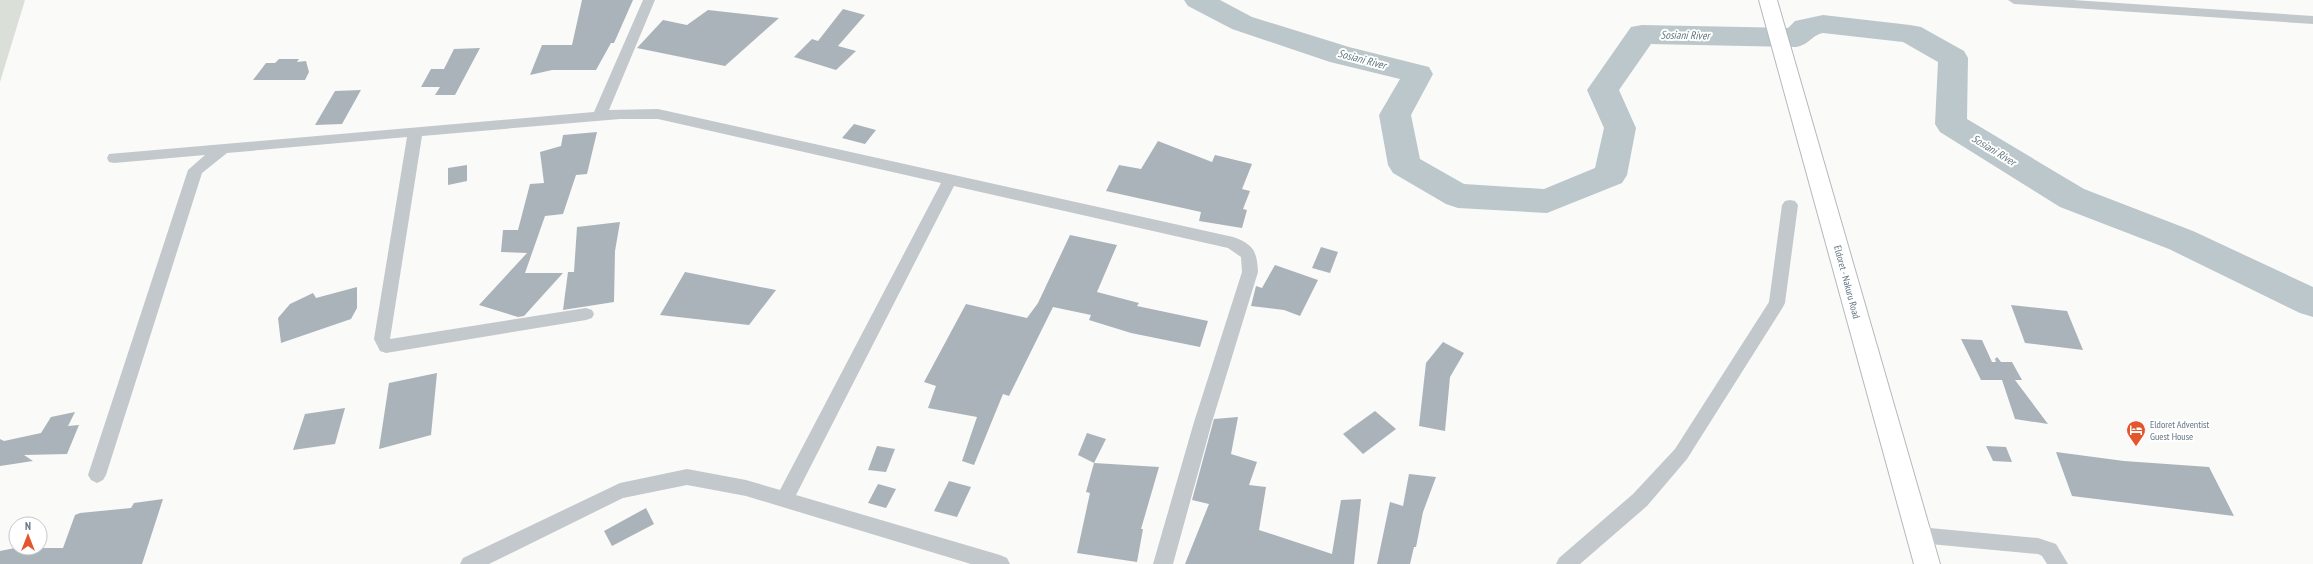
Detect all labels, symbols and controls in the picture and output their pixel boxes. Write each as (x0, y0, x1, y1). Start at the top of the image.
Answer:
water label: Sosiani River (1660, 28, 1712, 42)
water label: Sosiani River (1337, 46, 1389, 73)
water label: Sosiani River (1970, 131, 2020, 170)
street label: Eldoret - Nakuru Road (1831, 244, 1863, 320)
place label: Eldoret Adventist Guest House (2150, 418, 2210, 443)
hotel icon: Eldoret Adventist Guest House (2125, 419, 2147, 447)
north arrow (8, 516, 48, 556)
text: N (25, 519, 31, 533)

